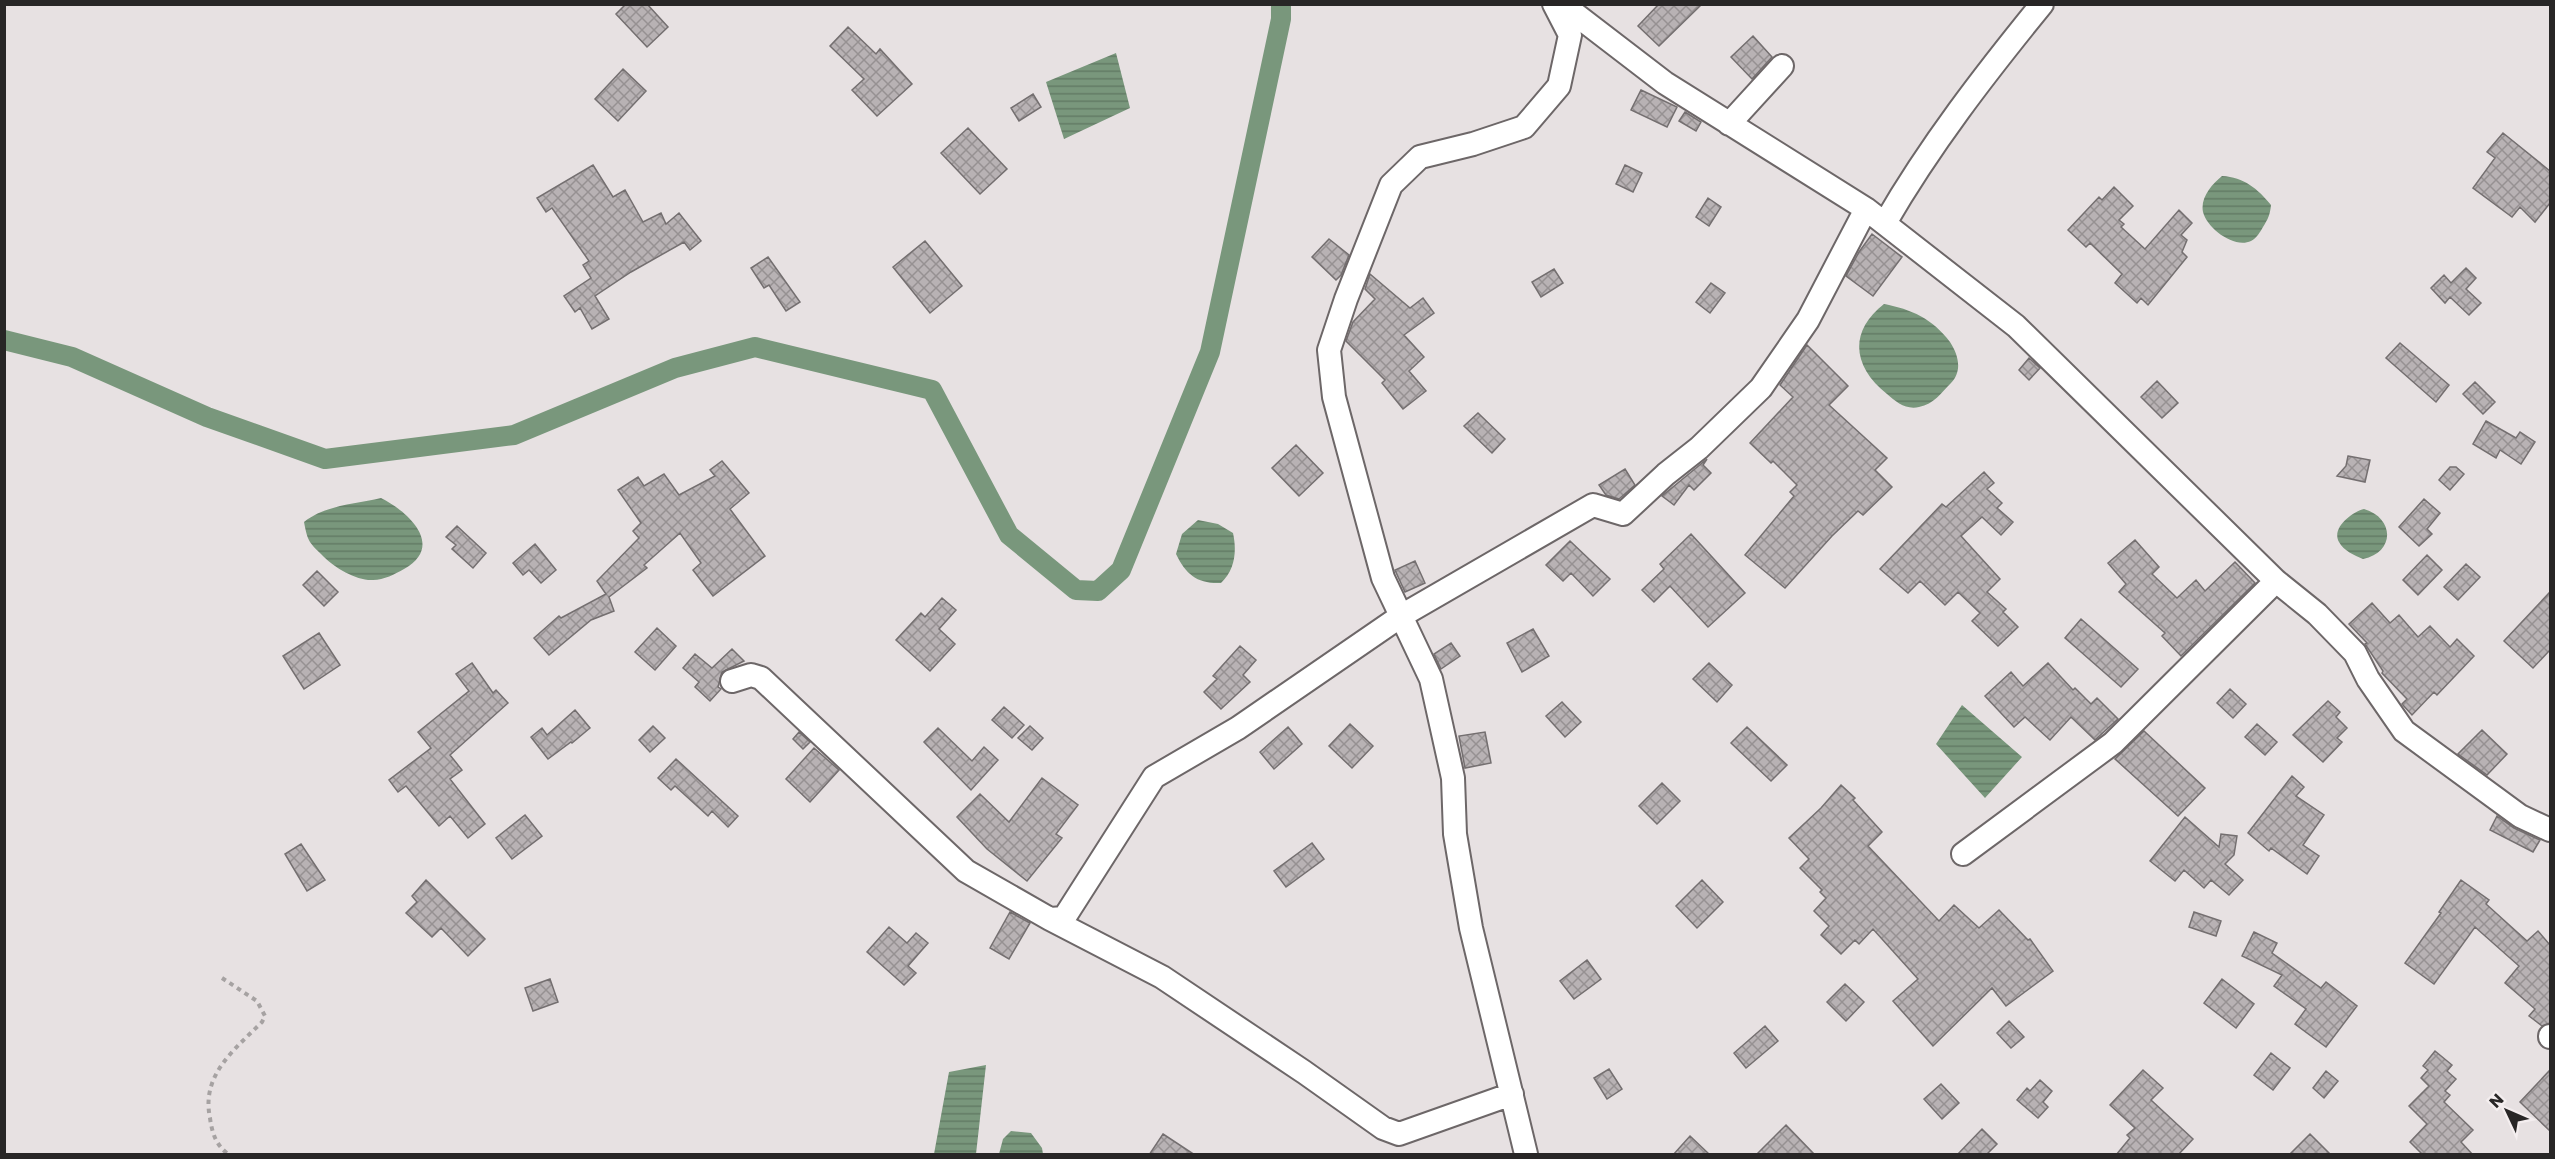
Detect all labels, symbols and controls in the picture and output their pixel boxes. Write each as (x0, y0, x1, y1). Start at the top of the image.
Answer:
north arrow (2477, 1081, 2537, 1141)
text: N (2484, 1089, 2509, 1113)

